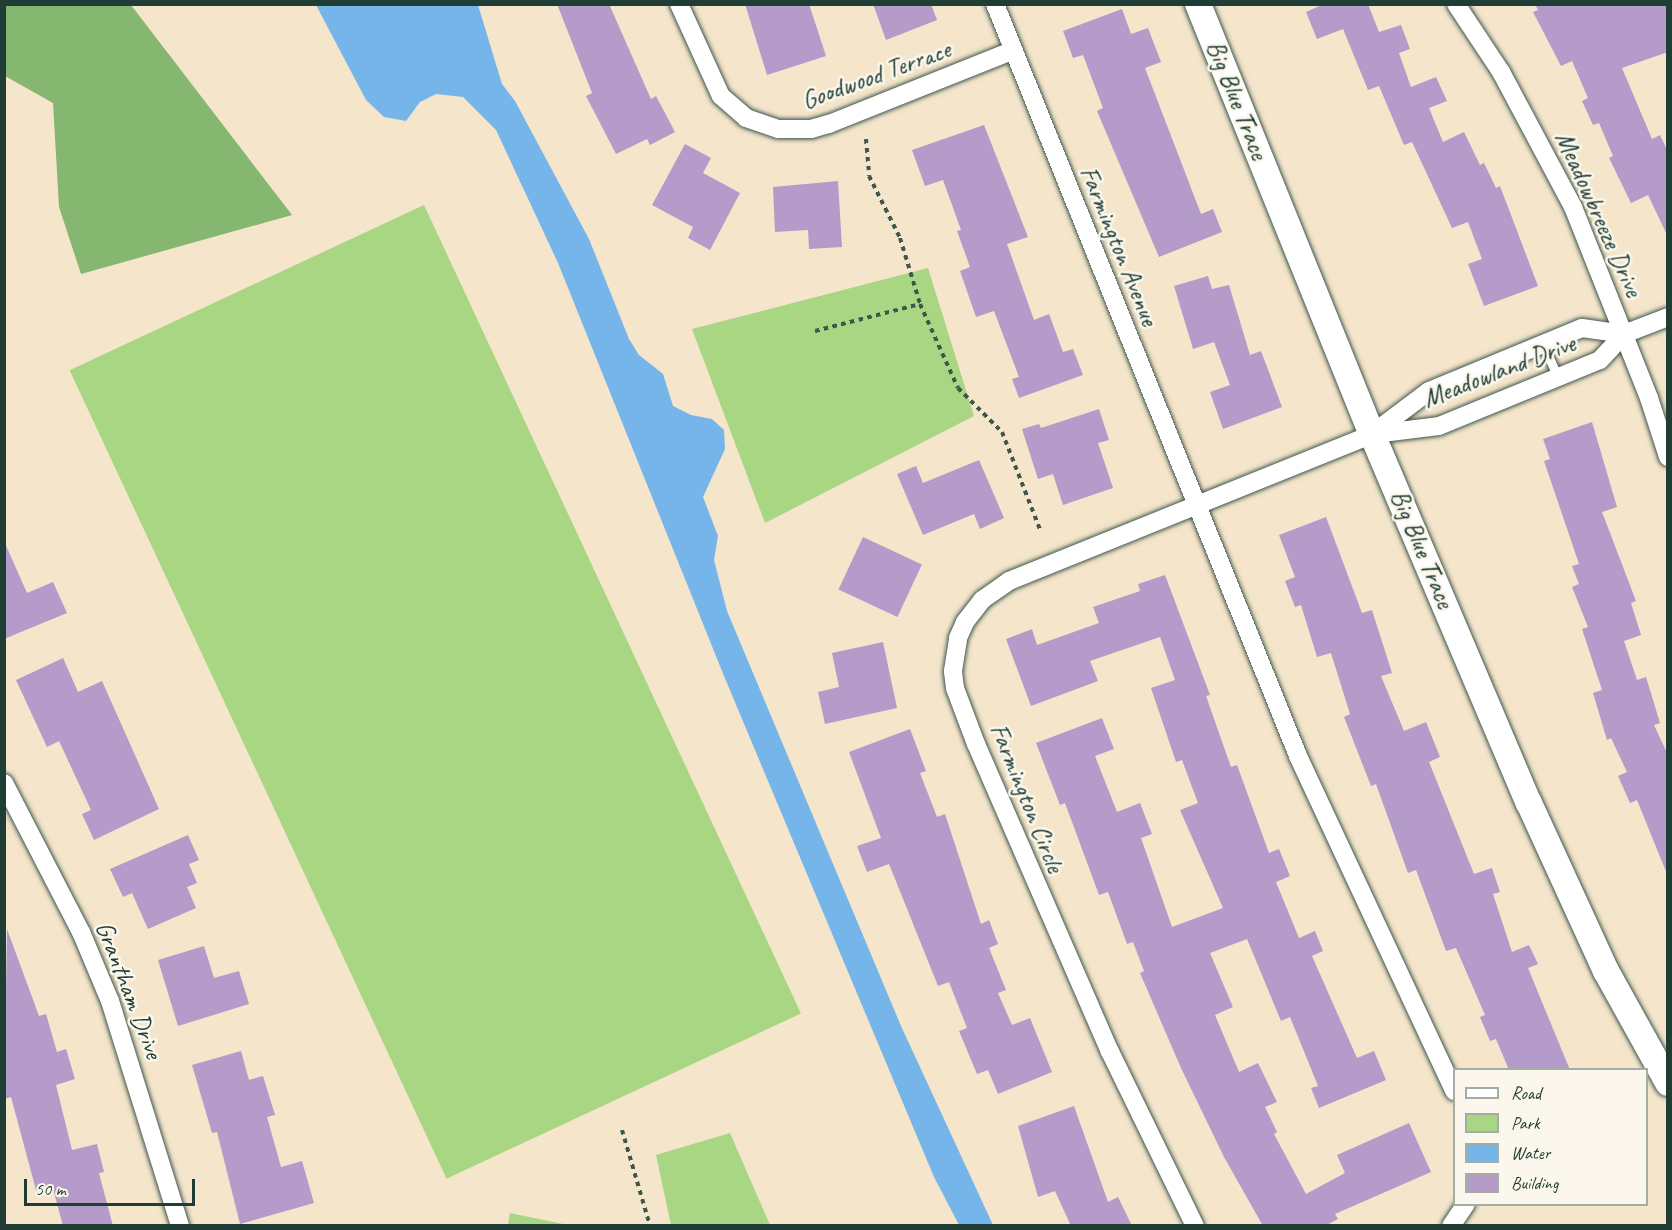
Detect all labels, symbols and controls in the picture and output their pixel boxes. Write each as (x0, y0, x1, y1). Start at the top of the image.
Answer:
street label: Goodwood Terrace (798, 34, 954, 116)
street label: Big Blue Trace (1199, 36, 1275, 164)
street label: Meadowbreeze Drive (1549, 127, 1649, 301)
street label: Farmington Avenue (1073, 162, 1165, 330)
street label: Meadowland Drive (1418, 328, 1580, 414)
street label: Big Blue Trace (1383, 486, 1461, 612)
street label: Farmington Circle (983, 719, 1071, 877)
street label: Grantham Drive (88, 917, 170, 1063)
legend (1453, 1068, 1648, 1206)
text: Road (1511, 1082, 1541, 1104)
text: Park (1511, 1112, 1540, 1134)
text: Water (1511, 1142, 1550, 1164)
scale bar (27, 1167, 198, 1205)
text: Building (1511, 1172, 1558, 1194)
text: 50 m (35, 1178, 66, 1200)

